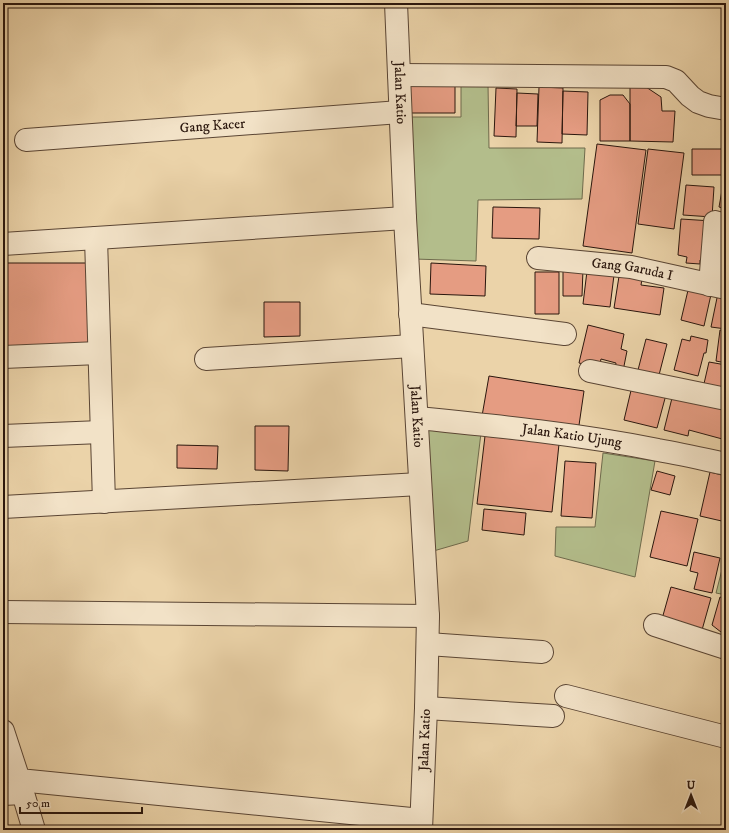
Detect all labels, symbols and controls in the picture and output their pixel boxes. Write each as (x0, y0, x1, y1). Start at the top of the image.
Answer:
street label: Jalan Katio (389, 59, 410, 125)
street label: Gang Kacer (179, 115, 247, 137)
street label: Gang Garuda I (591, 254, 675, 285)
street label: Jalan Katio (406, 383, 427, 448)
street label: Jalan Katio Ujung (519, 420, 623, 452)
street label: Jalan Katio (415, 708, 435, 773)
north arrow (671, 775, 711, 815)
text: U (687, 779, 696, 793)
scale bar (20, 789, 142, 815)
text: 50 m (26, 796, 50, 811)

